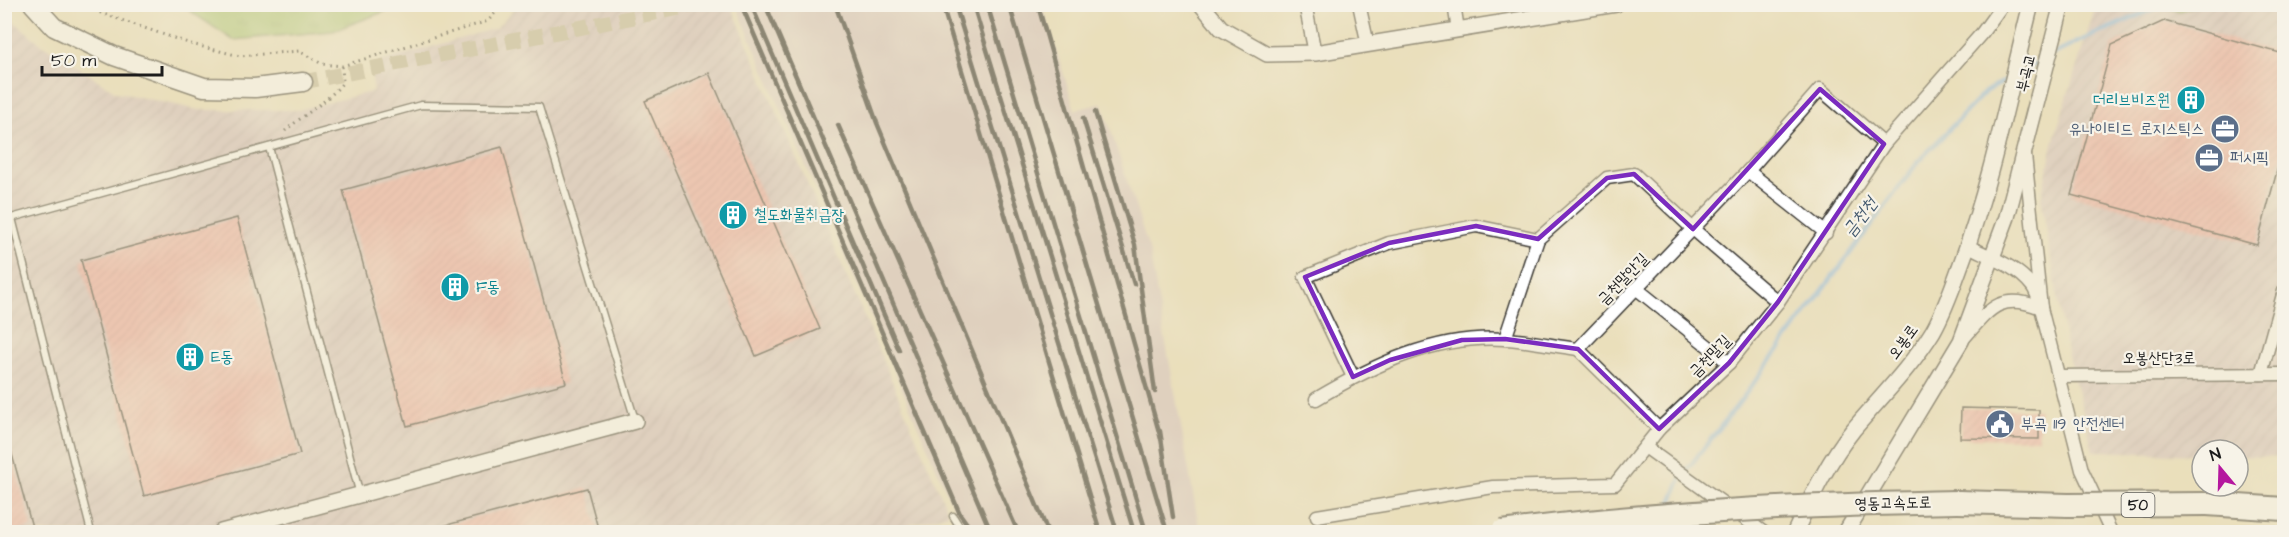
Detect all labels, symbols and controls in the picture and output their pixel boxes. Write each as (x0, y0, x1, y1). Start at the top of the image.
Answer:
scale bar (42, 39, 162, 77)
text: 50 m (51, 48, 96, 73)
street label: 부곡교 (2011, 52, 2041, 94)
building icon: 더리브비즈원 (2175, 84, 2207, 116)
place label: 더리브비즈원 (2093, 89, 2170, 111)
office icon: 유나이티드 로지스틱스 (2209, 113, 2241, 145)
place label: 유나이티드 로지스틱스 (2069, 118, 2204, 140)
office icon: 퍼시픽 (2193, 142, 2225, 174)
place label: 퍼시픽 (2230, 147, 2269, 169)
water label: 금천천 (1837, 191, 1884, 242)
building icon: 철도화물취급장 (717, 199, 749, 231)
place label: 철도화물취급장 (754, 204, 844, 226)
street label: 금천말안길 (1593, 248, 1653, 310)
building icon: F동 (439, 271, 471, 303)
place label: F동 (476, 276, 500, 298)
street label: 오봉로 (1883, 320, 1923, 364)
street label: 금천말길 (1684, 330, 1736, 382)
building icon: E동 (174, 341, 206, 373)
place label: E동 (211, 346, 233, 368)
street label: 오봉산단3로 (2123, 347, 2195, 369)
public building icon: 부곡 119 안전센터 (1984, 408, 2016, 440)
place label: 부곡 119 안전센터 (2021, 413, 2124, 435)
north arrow (2190, 438, 2250, 498)
text: N (2207, 443, 2224, 467)
street label: 영동고속도로 (1854, 491, 1932, 515)
road number: 50 (2122, 493, 2154, 517)

